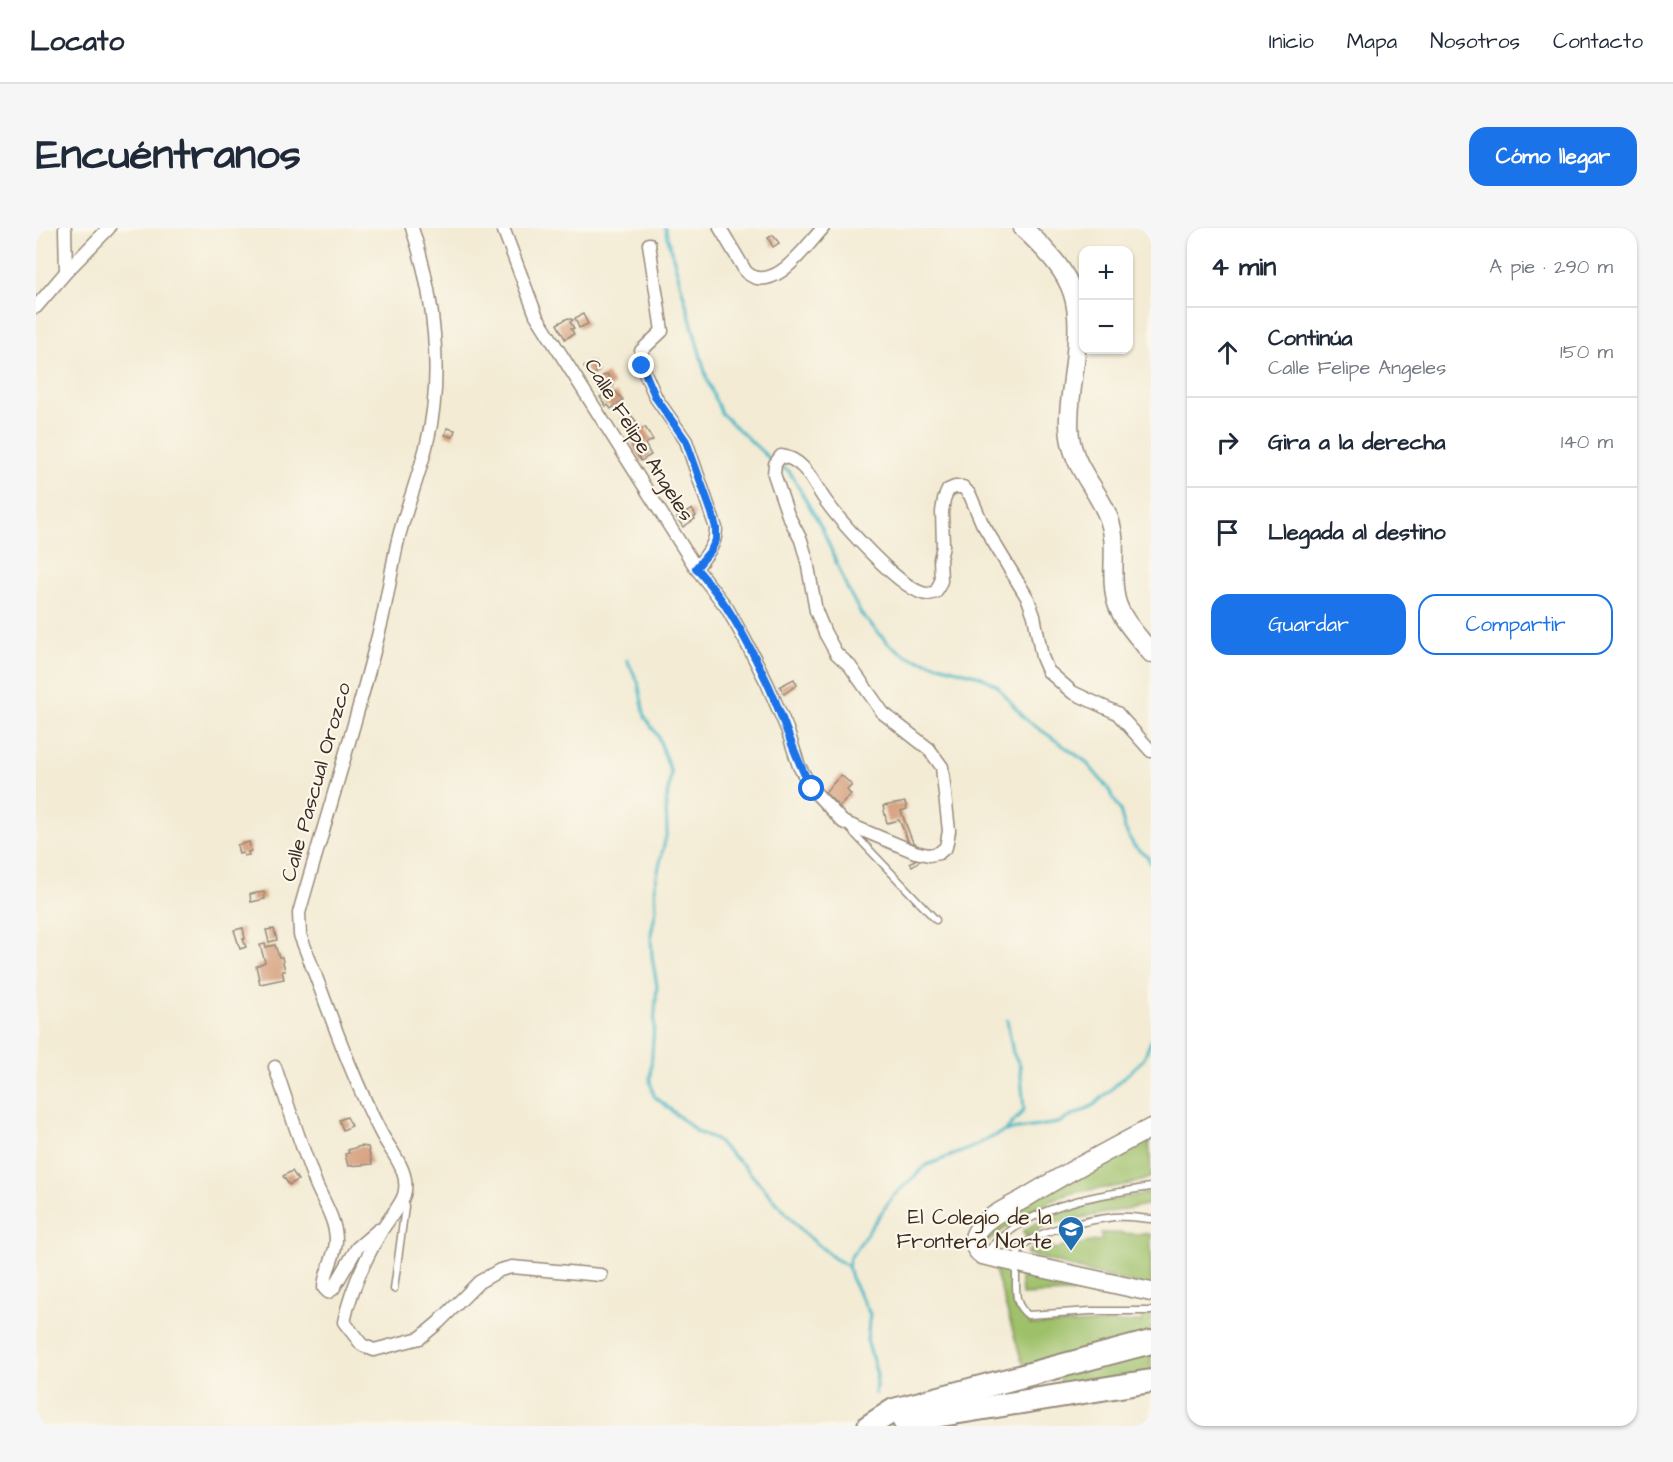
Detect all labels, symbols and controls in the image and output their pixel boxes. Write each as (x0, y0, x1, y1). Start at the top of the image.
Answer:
text: Locato (30, 22, 124, 61)
text: Inicio (1269, 27, 1314, 56)
text: Mapa (1347, 27, 1397, 56)
text: Nosotros (1430, 27, 1520, 56)
text: Contacto (1553, 27, 1643, 56)
text: Encuéntranos (36, 127, 301, 185)
button: Cómo llegar (1469, 127, 1637, 186)
map controls (1079, 246, 1133, 354)
button: + (1079, 246, 1133, 300)
text: 4 min (1211, 249, 1276, 285)
text: A pie · 290 m (1489, 253, 1613, 281)
button: − (1079, 300, 1133, 354)
text: Continúa (1268, 323, 1353, 354)
icon: ahead (1211, 336, 1244, 369)
text: 150 m (1560, 338, 1613, 366)
route end (628, 352, 654, 378)
street label: Calle Felipe Angeles (575, 353, 701, 528)
text: Calle Felipe Angeles (1268, 354, 1446, 382)
icon: right (1211, 426, 1244, 459)
text: Gira a la derecha (1268, 427, 1445, 458)
text: 140 m (1561, 428, 1613, 456)
icon: arrive (1211, 516, 1244, 549)
text: Llegada al destino (1268, 517, 1446, 548)
button: Guardar (1211, 594, 1406, 655)
button: Compartir (1418, 594, 1613, 655)
street label: Calle Pascual Orozco (274, 679, 358, 885)
route start (798, 775, 824, 801)
place label: El Colegio de la Frontera Norte (897, 1203, 1052, 1256)
school or university icon: El Colegio de la Frontera Norte (1056, 1214, 1086, 1252)

